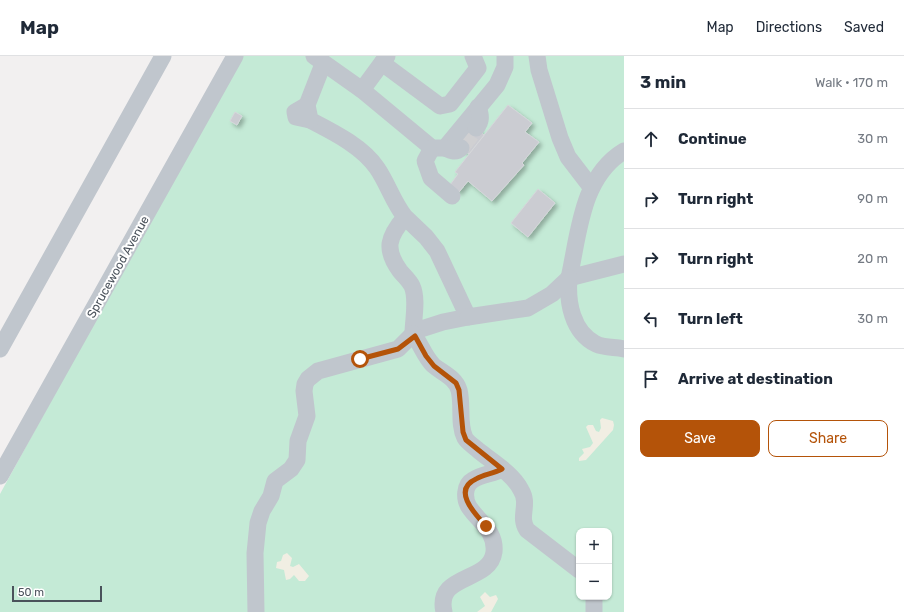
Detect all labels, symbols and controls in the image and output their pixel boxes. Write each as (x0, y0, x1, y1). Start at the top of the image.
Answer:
text: Map (20, 16, 59, 39)
text: Map (707, 19, 734, 36)
text: Directions (756, 19, 822, 36)
text: Saved (844, 19, 884, 36)
text: 3 min (640, 72, 686, 92)
text: Walk · 170 m (815, 75, 888, 90)
icon: ahead (640, 128, 662, 150)
text: Continue (678, 130, 747, 148)
text: 30 m (857, 131, 888, 146)
icon: right (640, 188, 662, 210)
text: Turn right (678, 190, 753, 208)
text: 90 m (857, 191, 888, 206)
street label: Sprucewood Avenue (84, 213, 152, 321)
icon: right (640, 248, 662, 270)
text: Turn right (678, 250, 753, 268)
text: 20 m (857, 251, 888, 266)
icon: left (640, 308, 662, 330)
text: Turn left (678, 310, 743, 328)
text: 30 m (857, 311, 888, 326)
route start (351, 350, 369, 368)
icon: arrive (640, 368, 662, 390)
text: Arrive at destination (678, 370, 833, 388)
button: Save (640, 420, 760, 457)
button: Share (768, 420, 888, 457)
route end (477, 517, 495, 535)
map controls (576, 528, 612, 600)
button: + (576, 528, 612, 564)
button: − (576, 564, 612, 600)
scale bar (12, 584, 102, 603)
text: 50 m (18, 586, 44, 599)

